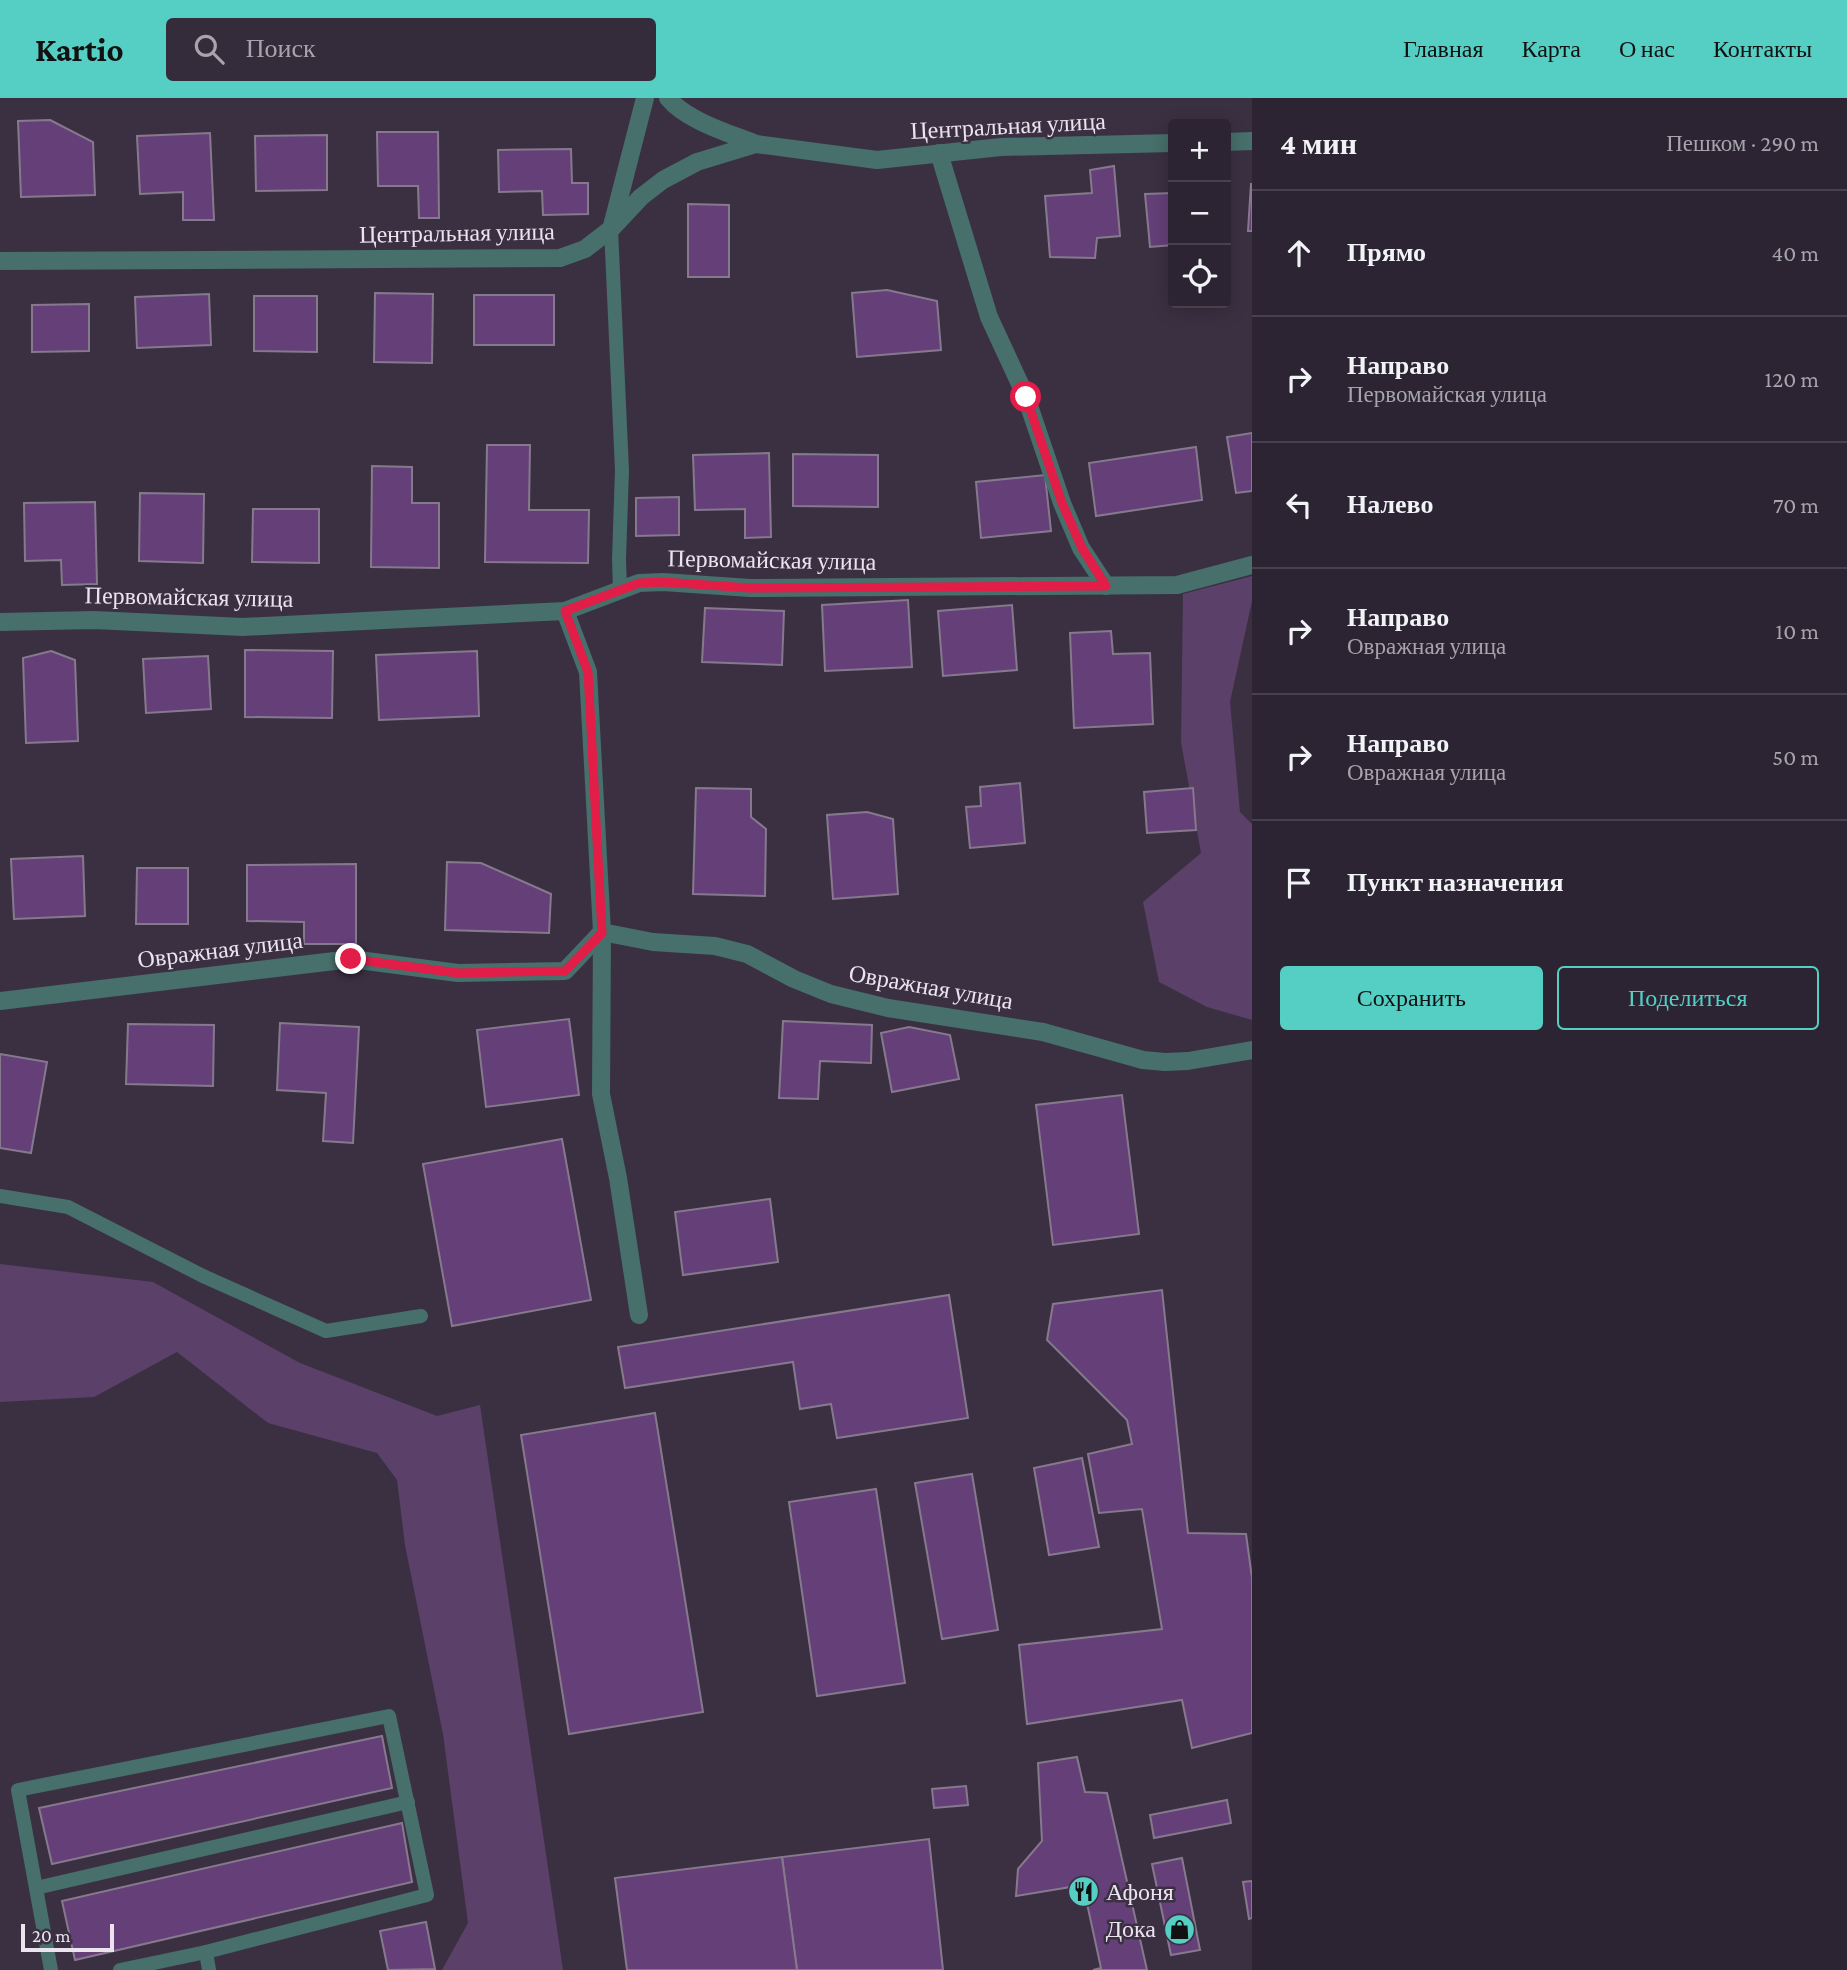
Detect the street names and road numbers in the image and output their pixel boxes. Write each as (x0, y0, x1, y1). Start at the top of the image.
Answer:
street label: Центральная улица (910, 107, 1107, 144)
street label: Центральная улица (359, 217, 555, 248)
street label: Первомайская улица (667, 544, 877, 575)
street label: Первомайская улица (84, 581, 294, 612)
street label: Овражная улица (136, 926, 304, 973)
street label: Овражная улица (847, 959, 1016, 1014)

